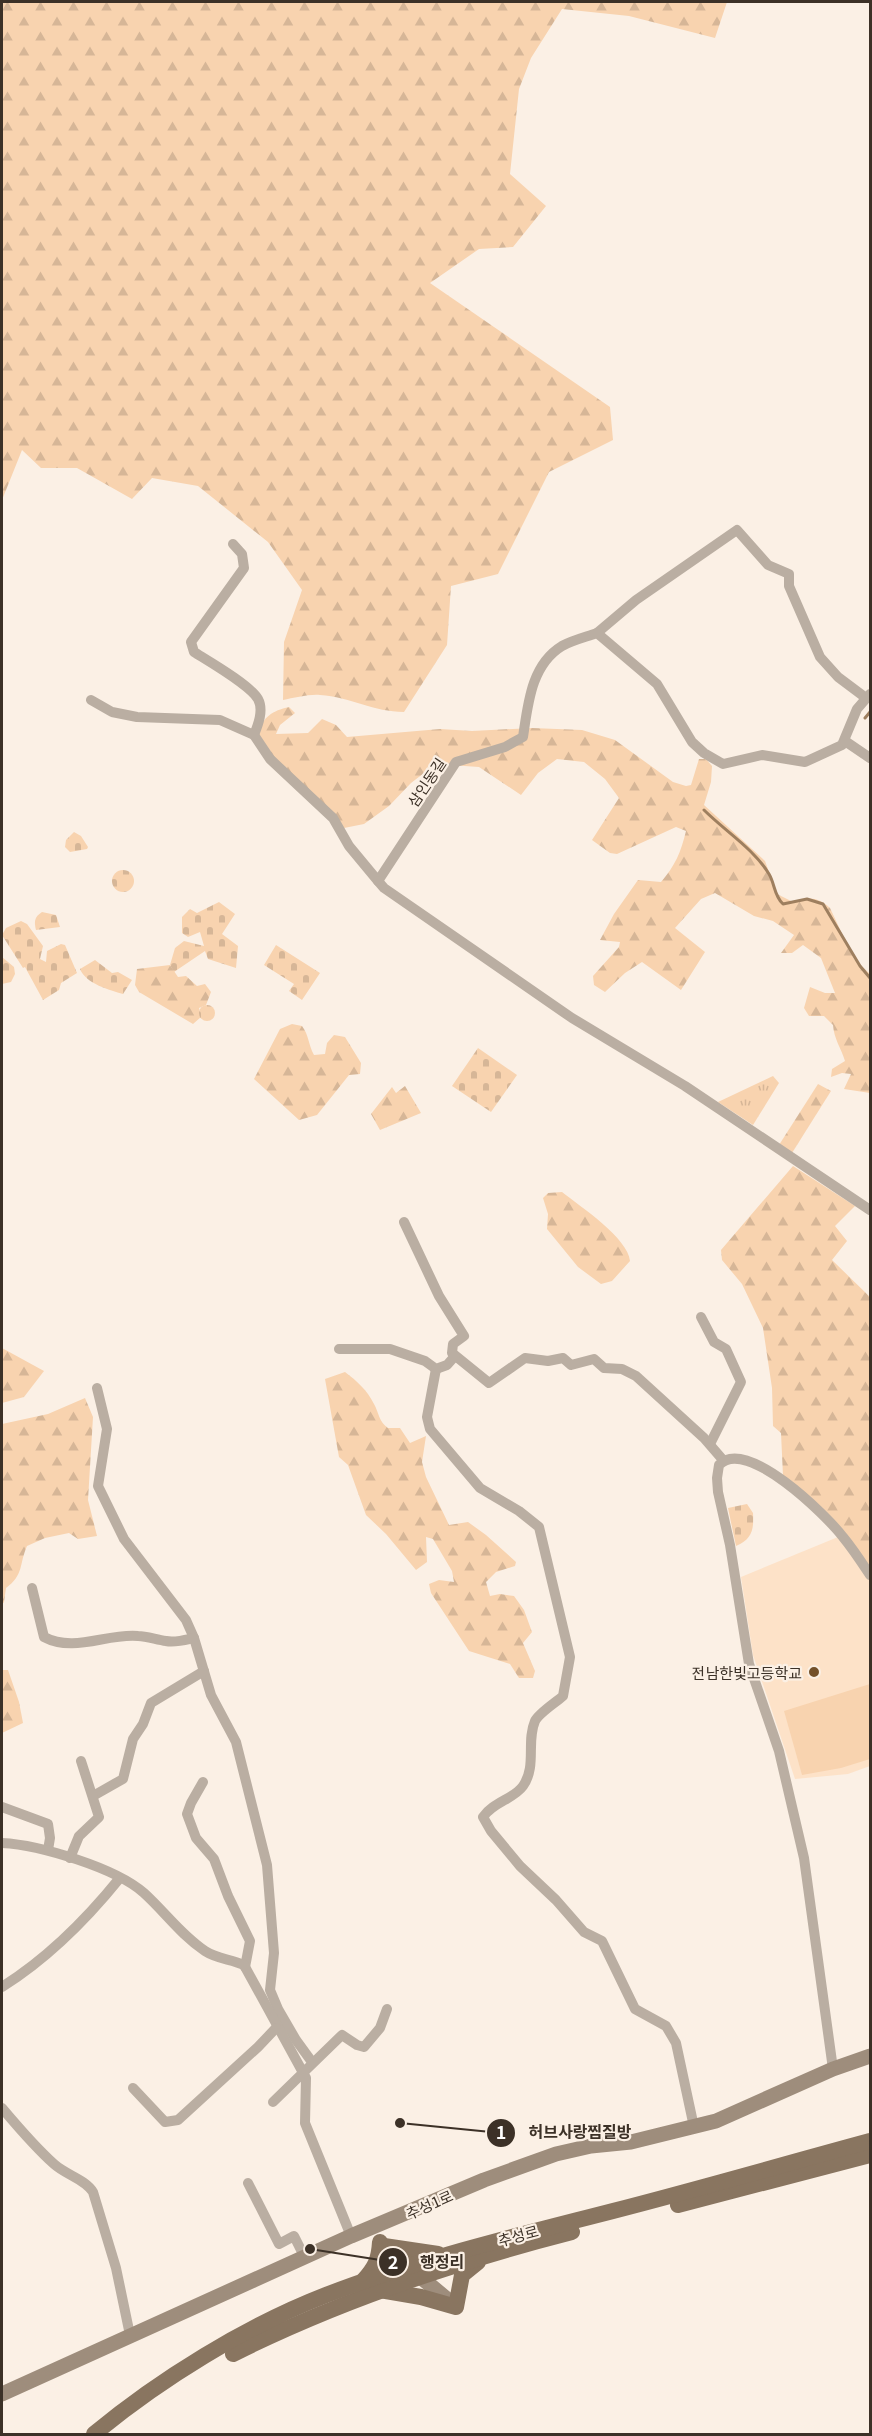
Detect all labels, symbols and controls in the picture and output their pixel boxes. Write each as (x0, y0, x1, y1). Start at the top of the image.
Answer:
street label: 삼인동길 (402, 753, 450, 811)
place label: 전남한빛고등학교 (692, 1662, 802, 1683)
marker: 전남한빛고등학교 (807, 1665, 821, 1679)
callout: 허브사랑찜질방 (486, 2116, 643, 2150)
text: 1 (496, 2118, 506, 2144)
text: 허브사랑찜질방 (528, 2119, 632, 2143)
street label: 추성1로 (402, 2184, 456, 2224)
street label: 추성로 (495, 2219, 541, 2251)
callout: 행정리 (378, 2245, 476, 2279)
text: 2 (388, 2248, 398, 2274)
text: 행정리 (420, 2249, 464, 2273)

